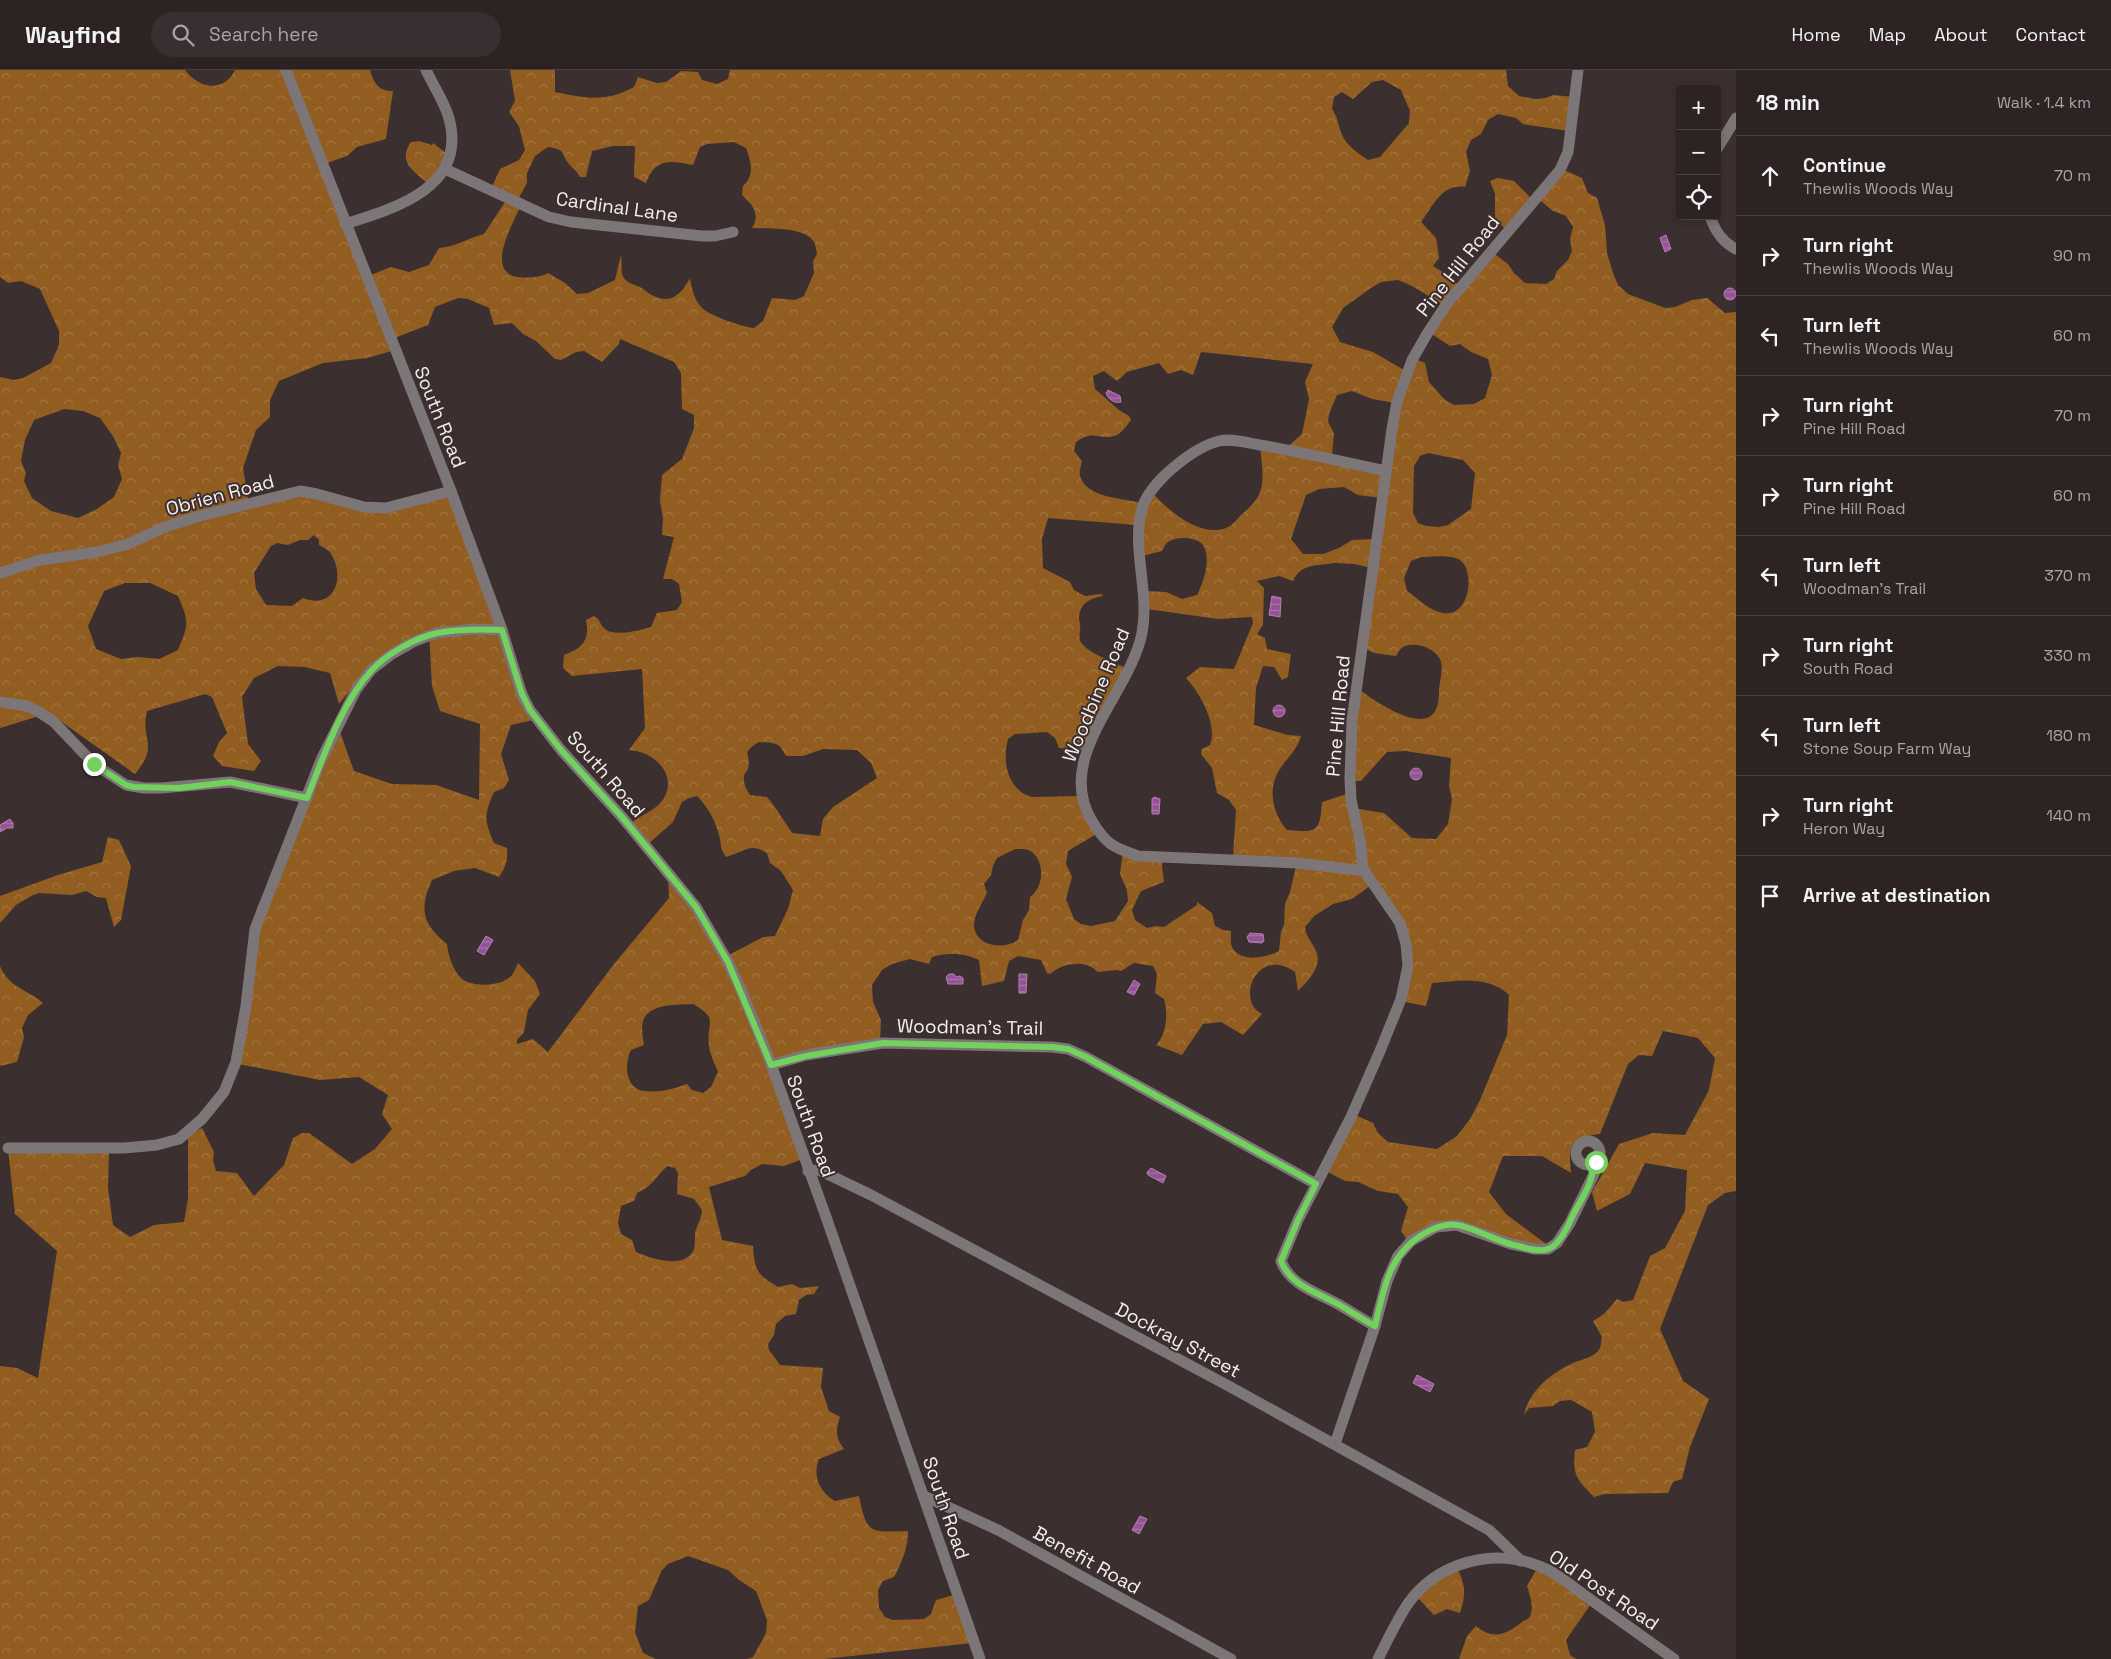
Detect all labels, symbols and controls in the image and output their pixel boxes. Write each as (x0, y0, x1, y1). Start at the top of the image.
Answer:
search box (151, 12, 501, 57)
text: Wayfind (25, 19, 121, 50)
icon: search (169, 21, 197, 49)
text: Search here (209, 22, 319, 47)
text: Home (1792, 23, 1841, 46)
text: Map (1869, 23, 1906, 46)
text: About (1934, 23, 1988, 46)
text: Contact (2016, 23, 2086, 46)
map controls (1676, 85, 1721, 220)
button: + (1676, 85, 1721, 130)
text: 18 min (1756, 89, 1820, 116)
text: Walk · 1.4 km (1997, 92, 2091, 113)
button: − (1676, 130, 1721, 175)
text: Continue (1803, 153, 1886, 178)
icon: ahead (1756, 162, 1784, 190)
text: 70 m (2054, 165, 2091, 186)
button: locate (1676, 175, 1721, 220)
text: Thewlis Woods Way (1803, 178, 1954, 199)
street label: Cardinal Lane (554, 186, 680, 228)
street label: Pine Hill Road (1411, 210, 1505, 322)
text: Turn right (1803, 233, 1893, 258)
icon: right (1756, 242, 1784, 270)
text: 90 m (2053, 245, 2091, 266)
text: Thewlis Woods Way (1803, 258, 1954, 279)
text: Turn left (1803, 313, 1881, 338)
icon: left (1756, 322, 1784, 350)
text: 60 m (2053, 325, 2091, 346)
text: Thewlis Woods Way (1803, 338, 1954, 359)
street label: South Road (408, 363, 472, 471)
text: Turn right (1803, 393, 1893, 418)
icon: right (1756, 402, 1784, 430)
text: 70 m (2054, 405, 2091, 426)
text: Pine Hill Road (1803, 418, 1906, 439)
street label: Obrien Road (163, 469, 277, 521)
text: Turn right (1803, 473, 1893, 498)
icon: right (1756, 482, 1784, 510)
text: 60 m (2053, 485, 2091, 506)
text: Pine Hill Road (1803, 498, 1906, 519)
text: Turn left (1803, 553, 1881, 578)
icon: left (1756, 562, 1784, 590)
text: 370 m (2044, 565, 2091, 586)
text: Woodman's Trail (1803, 578, 1926, 599)
street label: Woodbine Road (1056, 624, 1136, 766)
text: Turn right (1803, 633, 1893, 658)
icon: right (1756, 642, 1784, 670)
text: 330 m (2044, 645, 2091, 666)
street label: Pine Hill Road (1320, 654, 1356, 778)
text: South Road (1803, 658, 1893, 679)
text: Turn left (1803, 713, 1881, 738)
icon: left (1756, 722, 1784, 750)
street label: South Road (561, 725, 651, 823)
text: 180 m (2046, 725, 2091, 746)
text: Stone Soup Farm Way (1803, 738, 1971, 759)
route end (83, 753, 106, 776)
text: Turn right (1803, 793, 1893, 818)
icon: right (1756, 802, 1784, 830)
text: 140 m (2046, 805, 2091, 826)
text: Heron Way (1803, 818, 1885, 839)
icon: arrive (1756, 882, 1784, 910)
text: Arrive at destination (1803, 883, 1991, 908)
street label: Woodman's Trail (897, 1013, 1043, 1041)
street label: South Road (781, 1071, 841, 1181)
route start (1585, 1151, 1608, 1174)
street label: Dockray Street (1111, 1297, 1245, 1383)
street label: South Road (917, 1453, 975, 1563)
street label: Benefit Road (1029, 1520, 1145, 1600)
street label: Old Post Road (1544, 1544, 1664, 1636)

